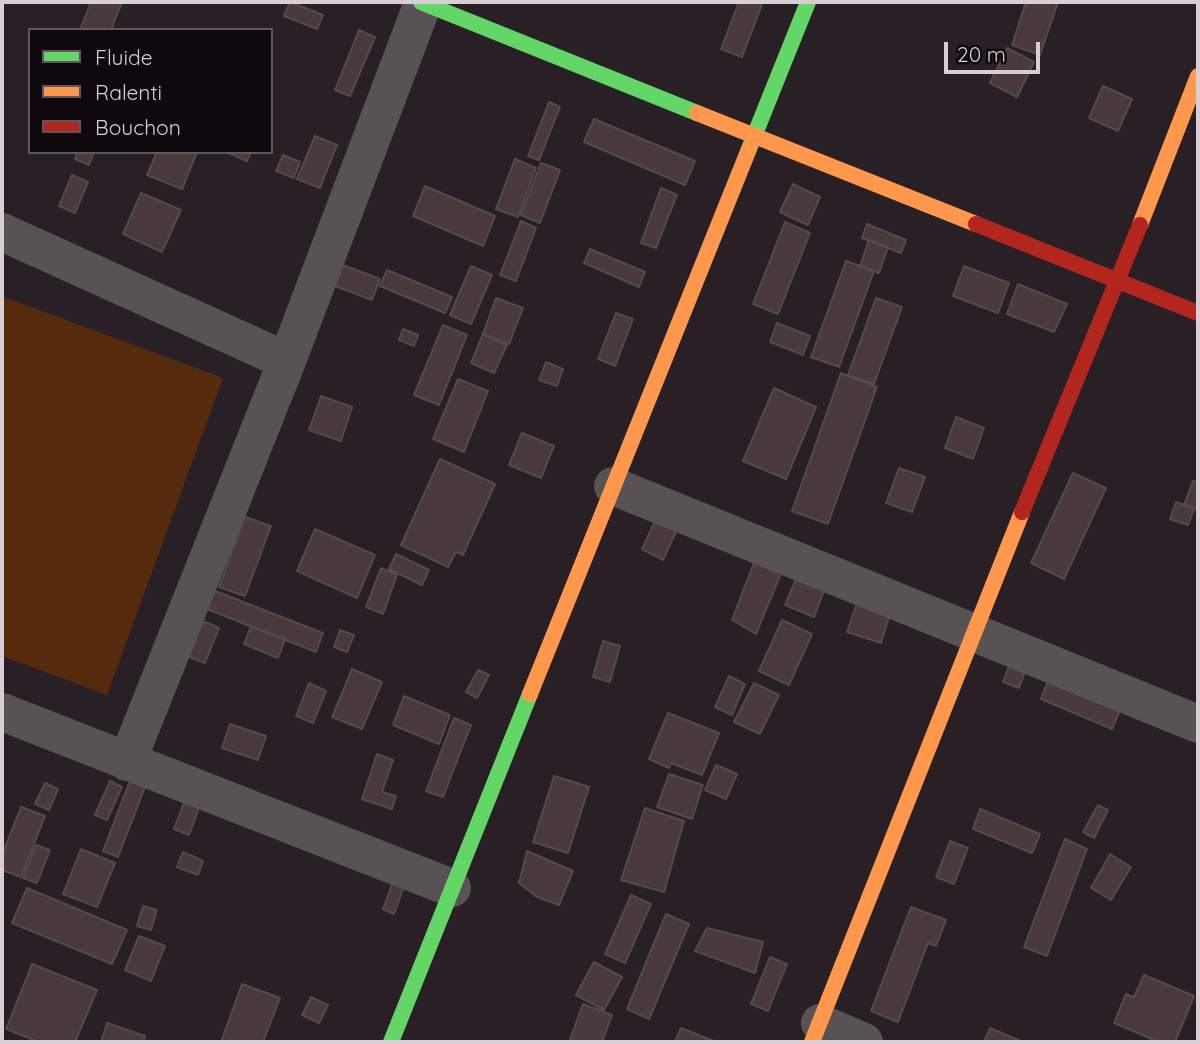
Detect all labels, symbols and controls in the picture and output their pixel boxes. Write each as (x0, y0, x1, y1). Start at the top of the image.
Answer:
legend (28, 28, 273, 154)
scale bar (948, 28, 1044, 72)
text: 20 m (957, 41, 1006, 67)
text: Fluide (95, 44, 153, 70)
text: Ralenti (95, 79, 162, 105)
text: Bouchon (95, 114, 181, 140)

